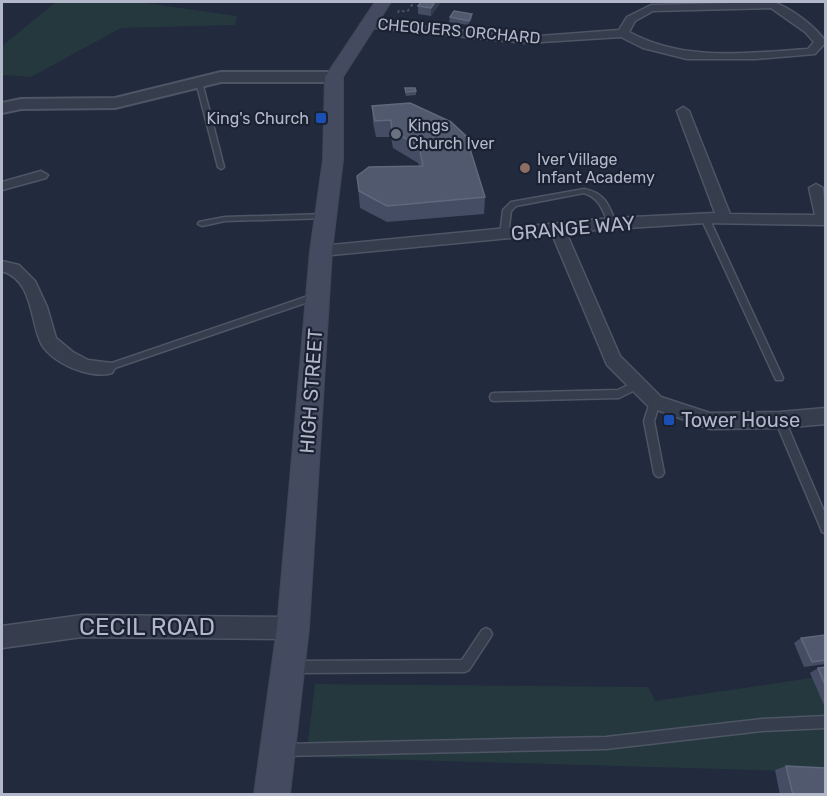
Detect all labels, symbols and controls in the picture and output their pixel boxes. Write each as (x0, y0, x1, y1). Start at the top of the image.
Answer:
street label: CHEQUERS ORCHARD (377, 14, 541, 48)
place label: King's Church (207, 109, 309, 128)
marker: King's Church (314, 111, 328, 125)
place label: Kings Church Iver (408, 116, 494, 153)
marker: Kings Church Iver (389, 127, 403, 141)
place label: Iver Village Infant Academy (537, 150, 655, 187)
marker: Iver Village Infant Academy (518, 161, 532, 175)
street label: GRANGE WAY (510, 211, 636, 245)
street label: HIGH STREET (295, 327, 327, 454)
place label: Tower House (681, 408, 800, 432)
marker: Tower House (662, 413, 676, 427)
street label: CECIL ROAD (79, 613, 215, 641)

